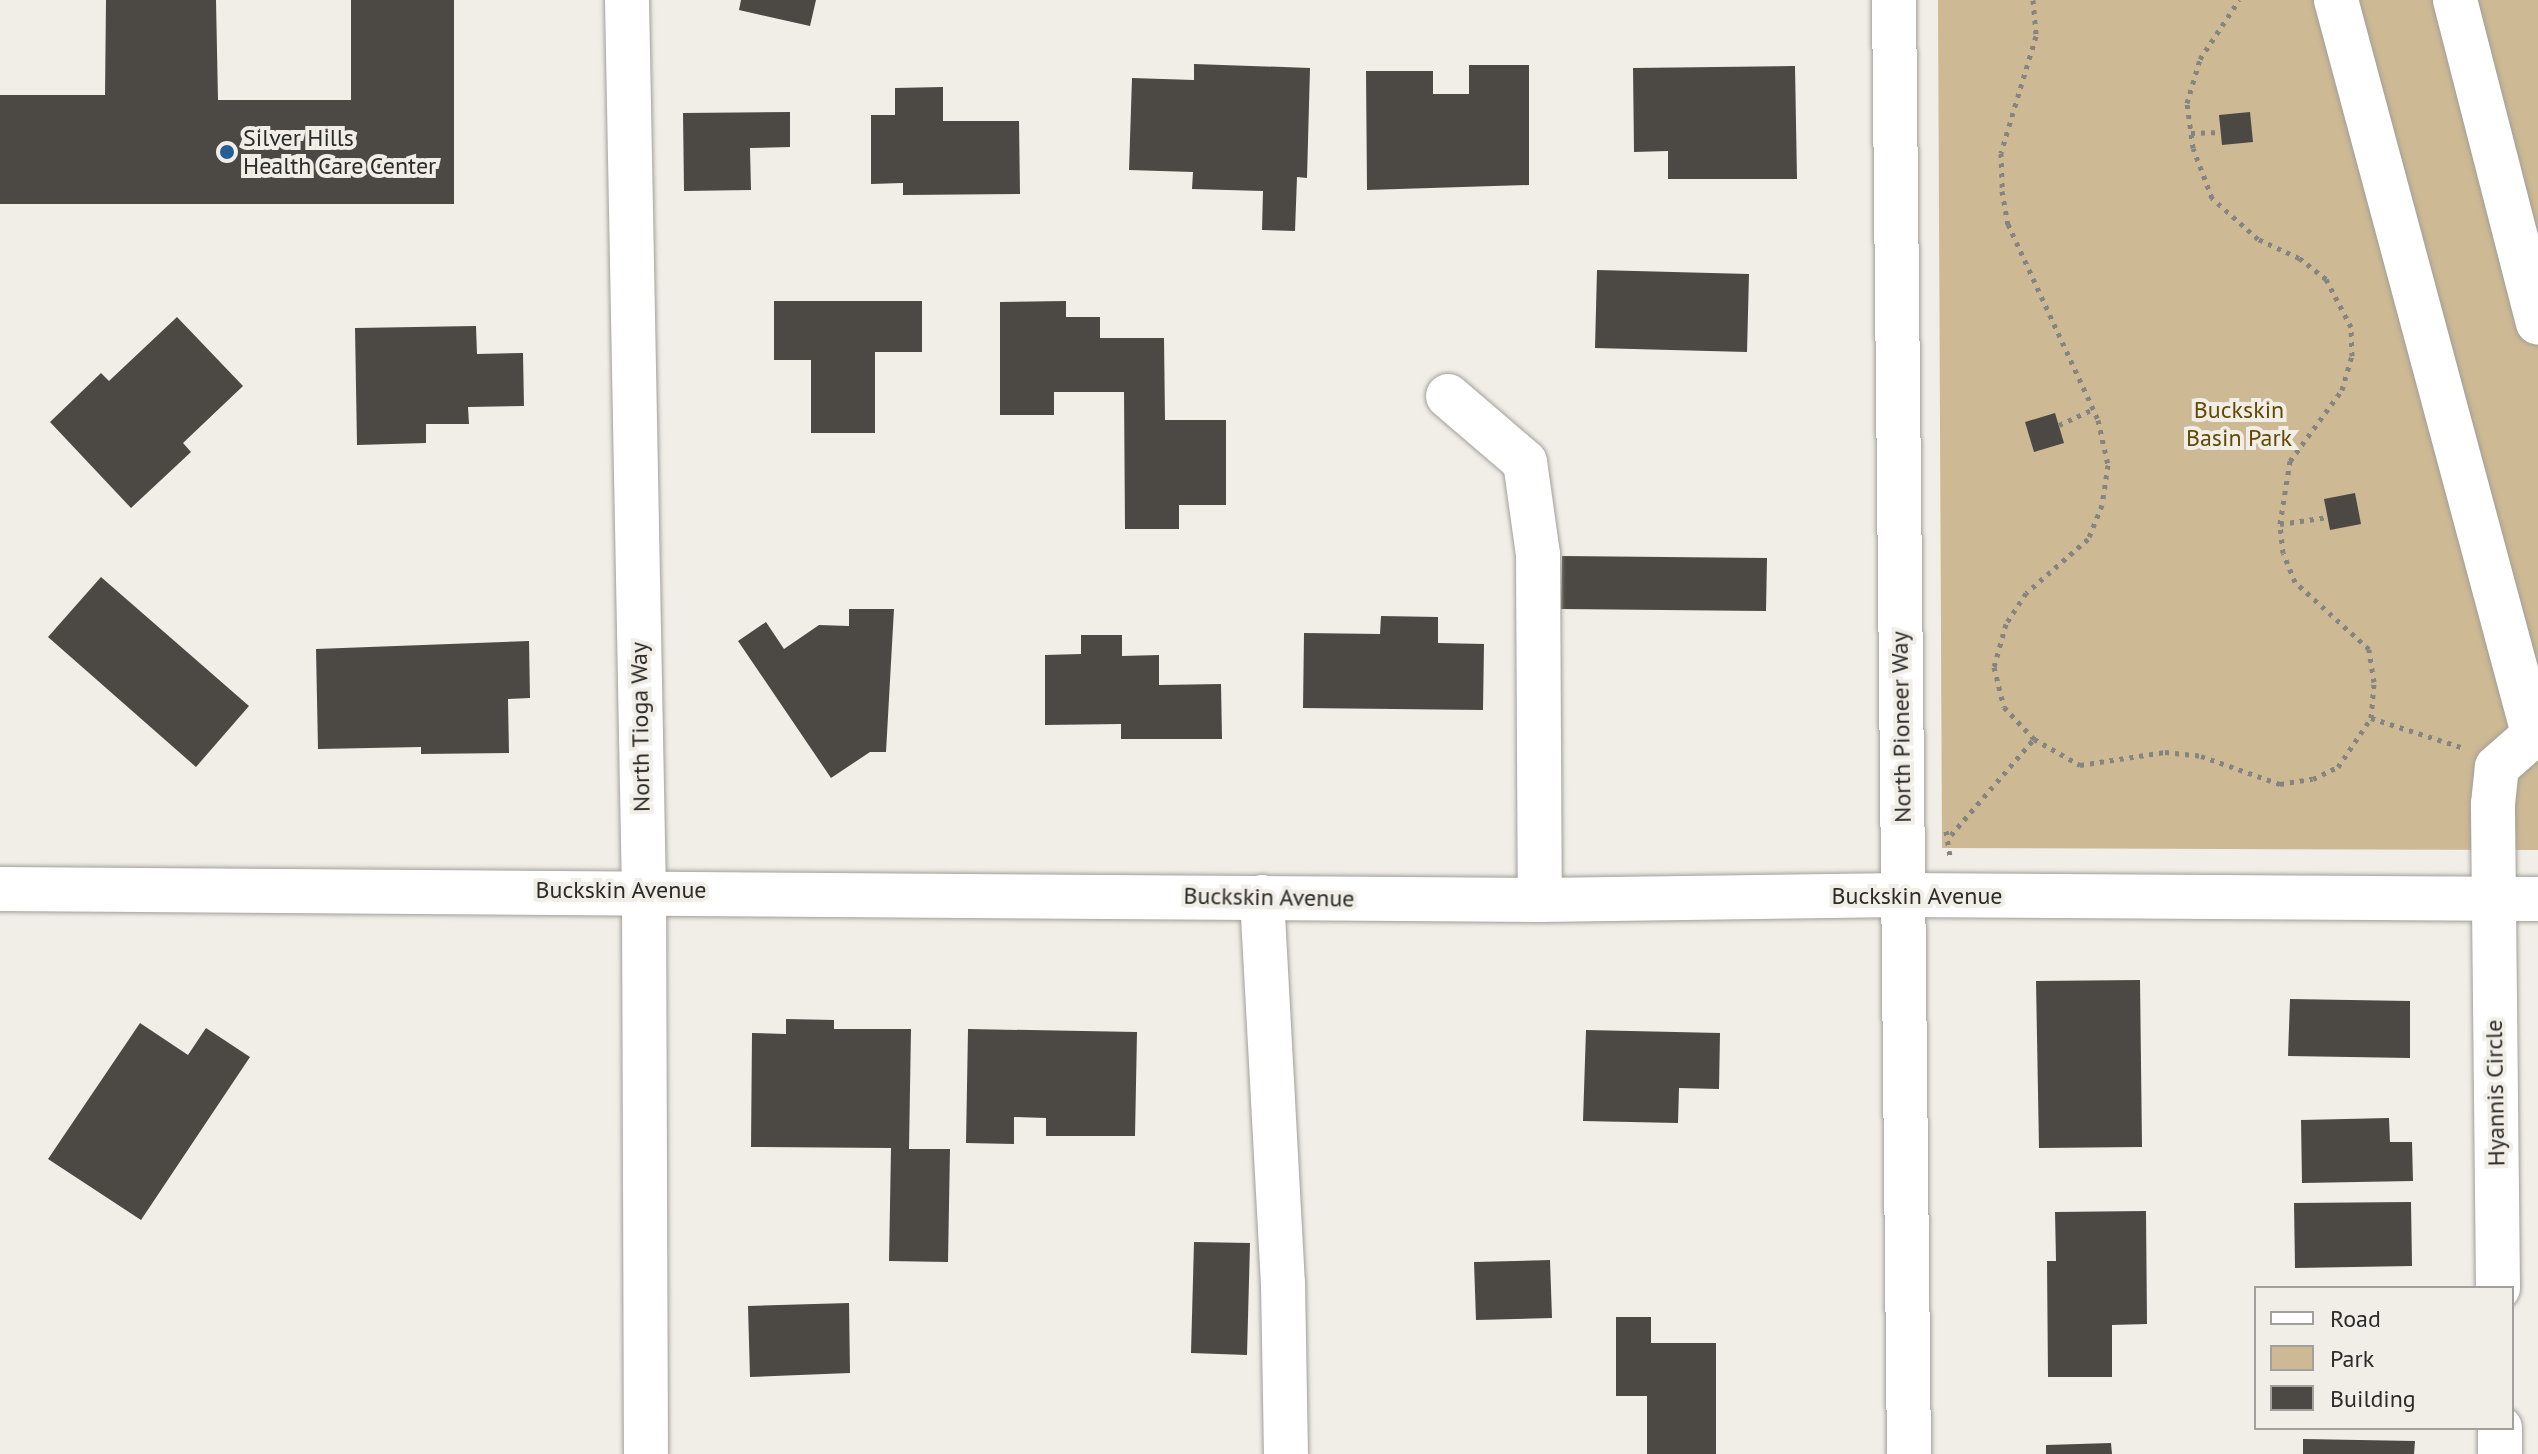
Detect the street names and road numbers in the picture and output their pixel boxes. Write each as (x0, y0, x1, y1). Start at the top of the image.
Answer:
street label: North Pioneer Way (1885, 631, 1917, 823)
street label: North Tioga Way (624, 641, 656, 813)
street label: Buckskin Avenue (535, 876, 707, 904)
street label: Buckskin Avenue (1183, 881, 1355, 913)
street label: Buckskin Avenue (1831, 882, 2003, 910)
street label: Hyannis Circle (2479, 1019, 2511, 1167)

